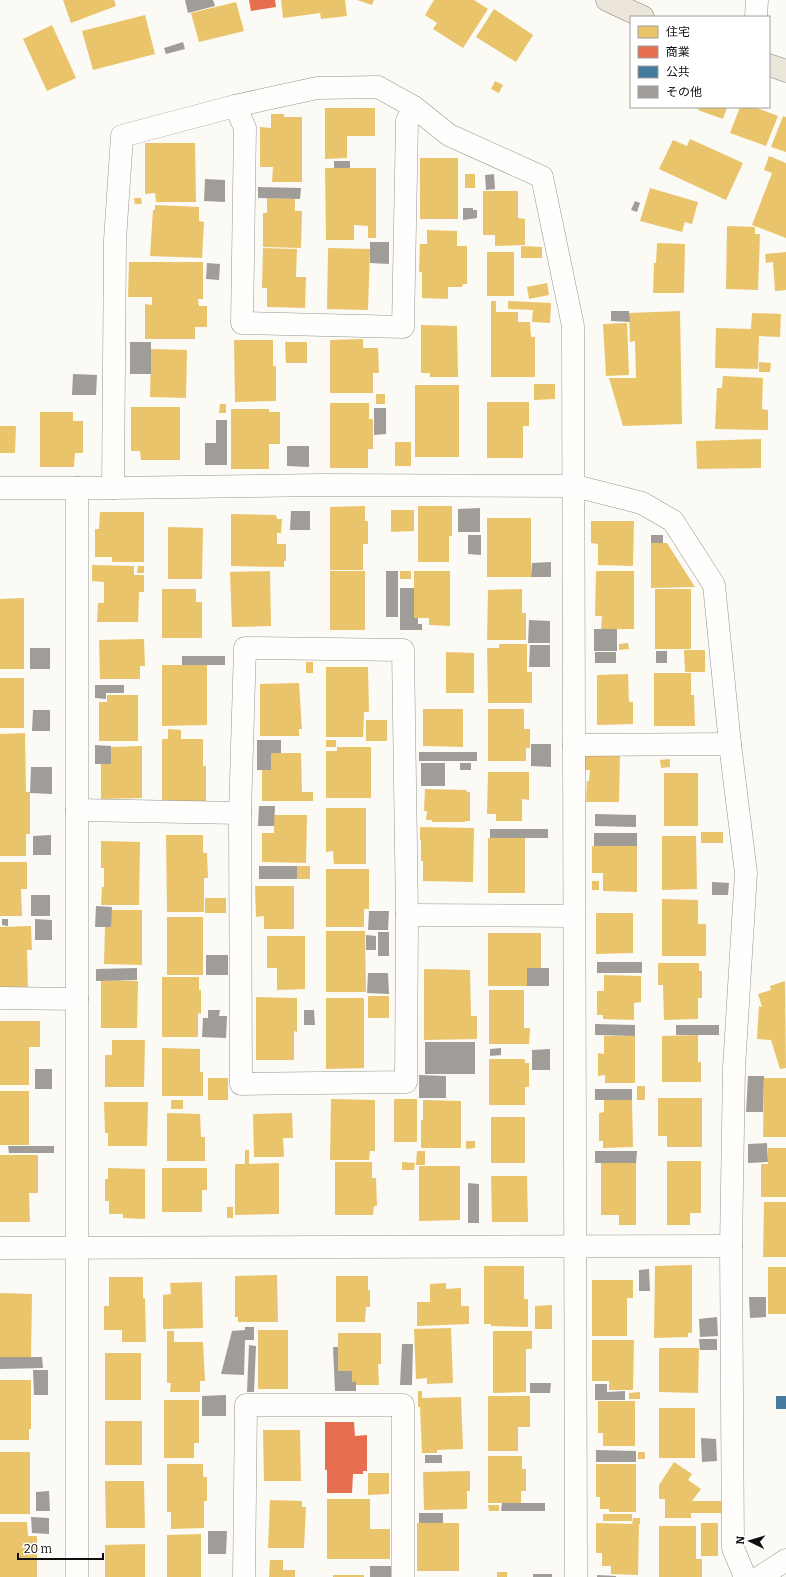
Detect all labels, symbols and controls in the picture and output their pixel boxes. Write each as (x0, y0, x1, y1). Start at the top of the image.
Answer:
legend (630, 16, 770, 108)
text: 住宅 (666, 25, 690, 39)
text: 商業 (666, 45, 690, 59)
text: 公共 (666, 65, 690, 79)
text: その他 (666, 85, 702, 99)
north arrow (730, 1521, 770, 1561)
scale bar (18, 1535, 103, 1561)
text: N (734, 1535, 747, 1545)
text: 20 m (24, 1542, 53, 1556)

